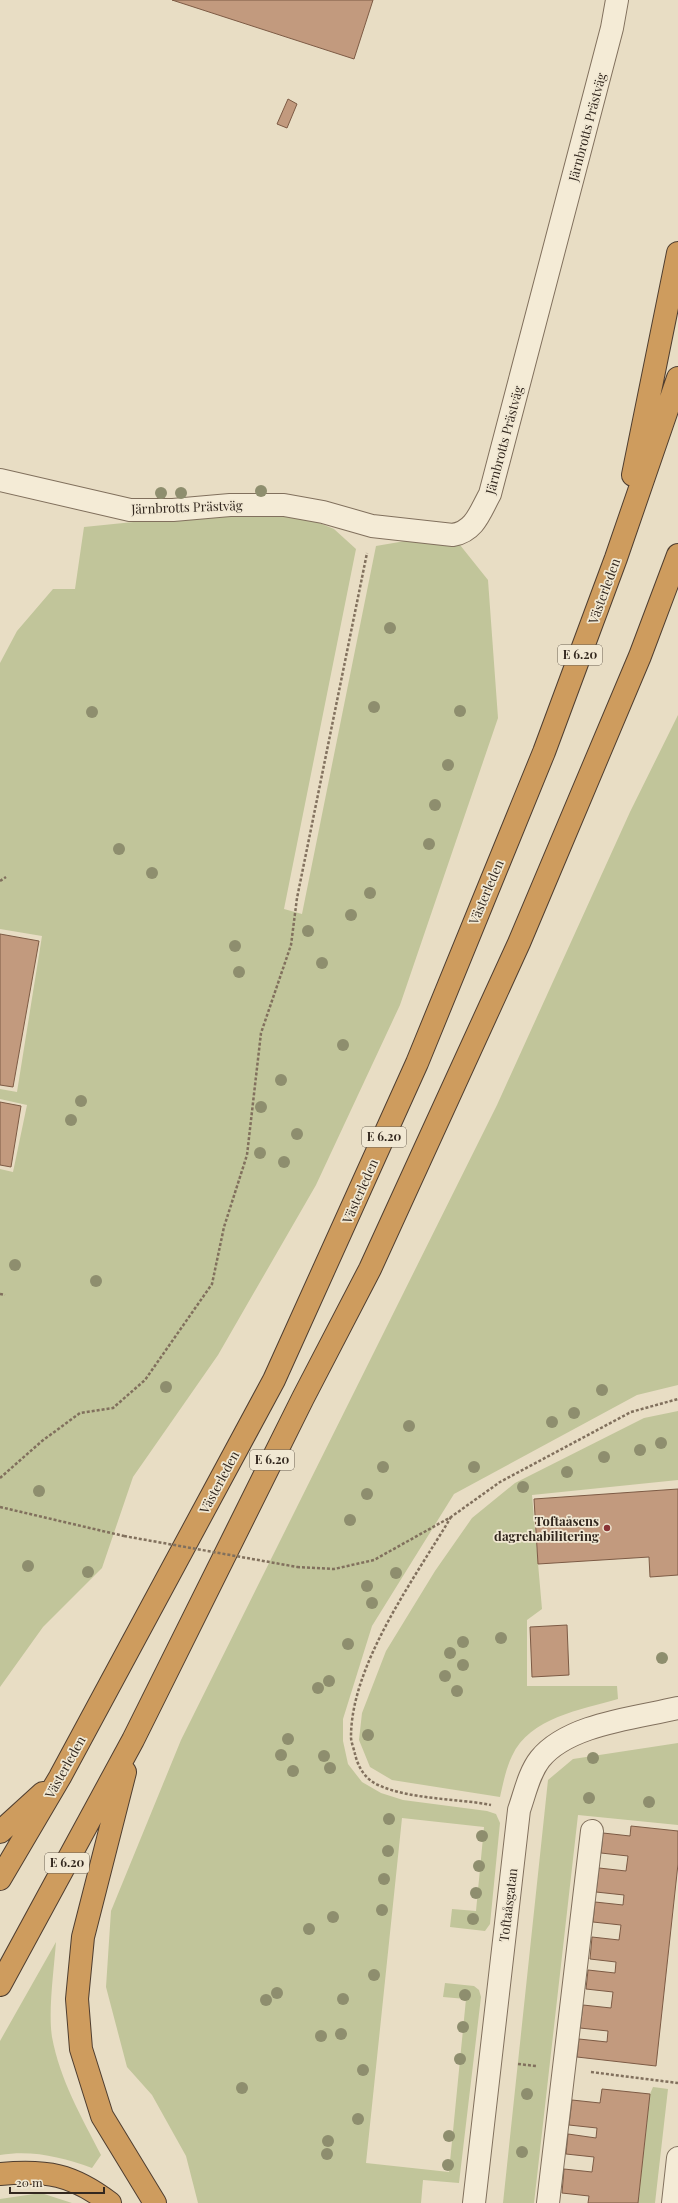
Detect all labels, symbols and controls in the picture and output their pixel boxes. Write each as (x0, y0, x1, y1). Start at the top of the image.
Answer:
street label: Järnbrotts Prästväg (564, 71, 609, 184)
street label: Järnbrotts Prästväg (481, 384, 526, 497)
street label: Järnbrotts Prästväg (130, 496, 243, 517)
street label: Västerleden (583, 555, 623, 627)
road number: E 6.20 (558, 645, 602, 665)
street label: Västerleden (464, 857, 507, 928)
road number: E 6.20 (362, 1127, 406, 1147)
street label: Västerleden (337, 1156, 381, 1227)
street label: Västerleden (194, 1447, 242, 1517)
road number: E 6.20 (250, 1450, 294, 1470)
place label: Toftaåsens dagrehabilitering (494, 1512, 600, 1544)
marker: Toftaåsens dagrehabilitering (602, 1523, 612, 1533)
street label: Västerleden (40, 1732, 89, 1802)
road number: E 6.20 (45, 1853, 89, 1873)
street label: Toftaåsgatan (495, 1867, 520, 1943)
scale bar (10, 2169, 104, 2195)
text: 20 m (16, 2174, 43, 2190)

